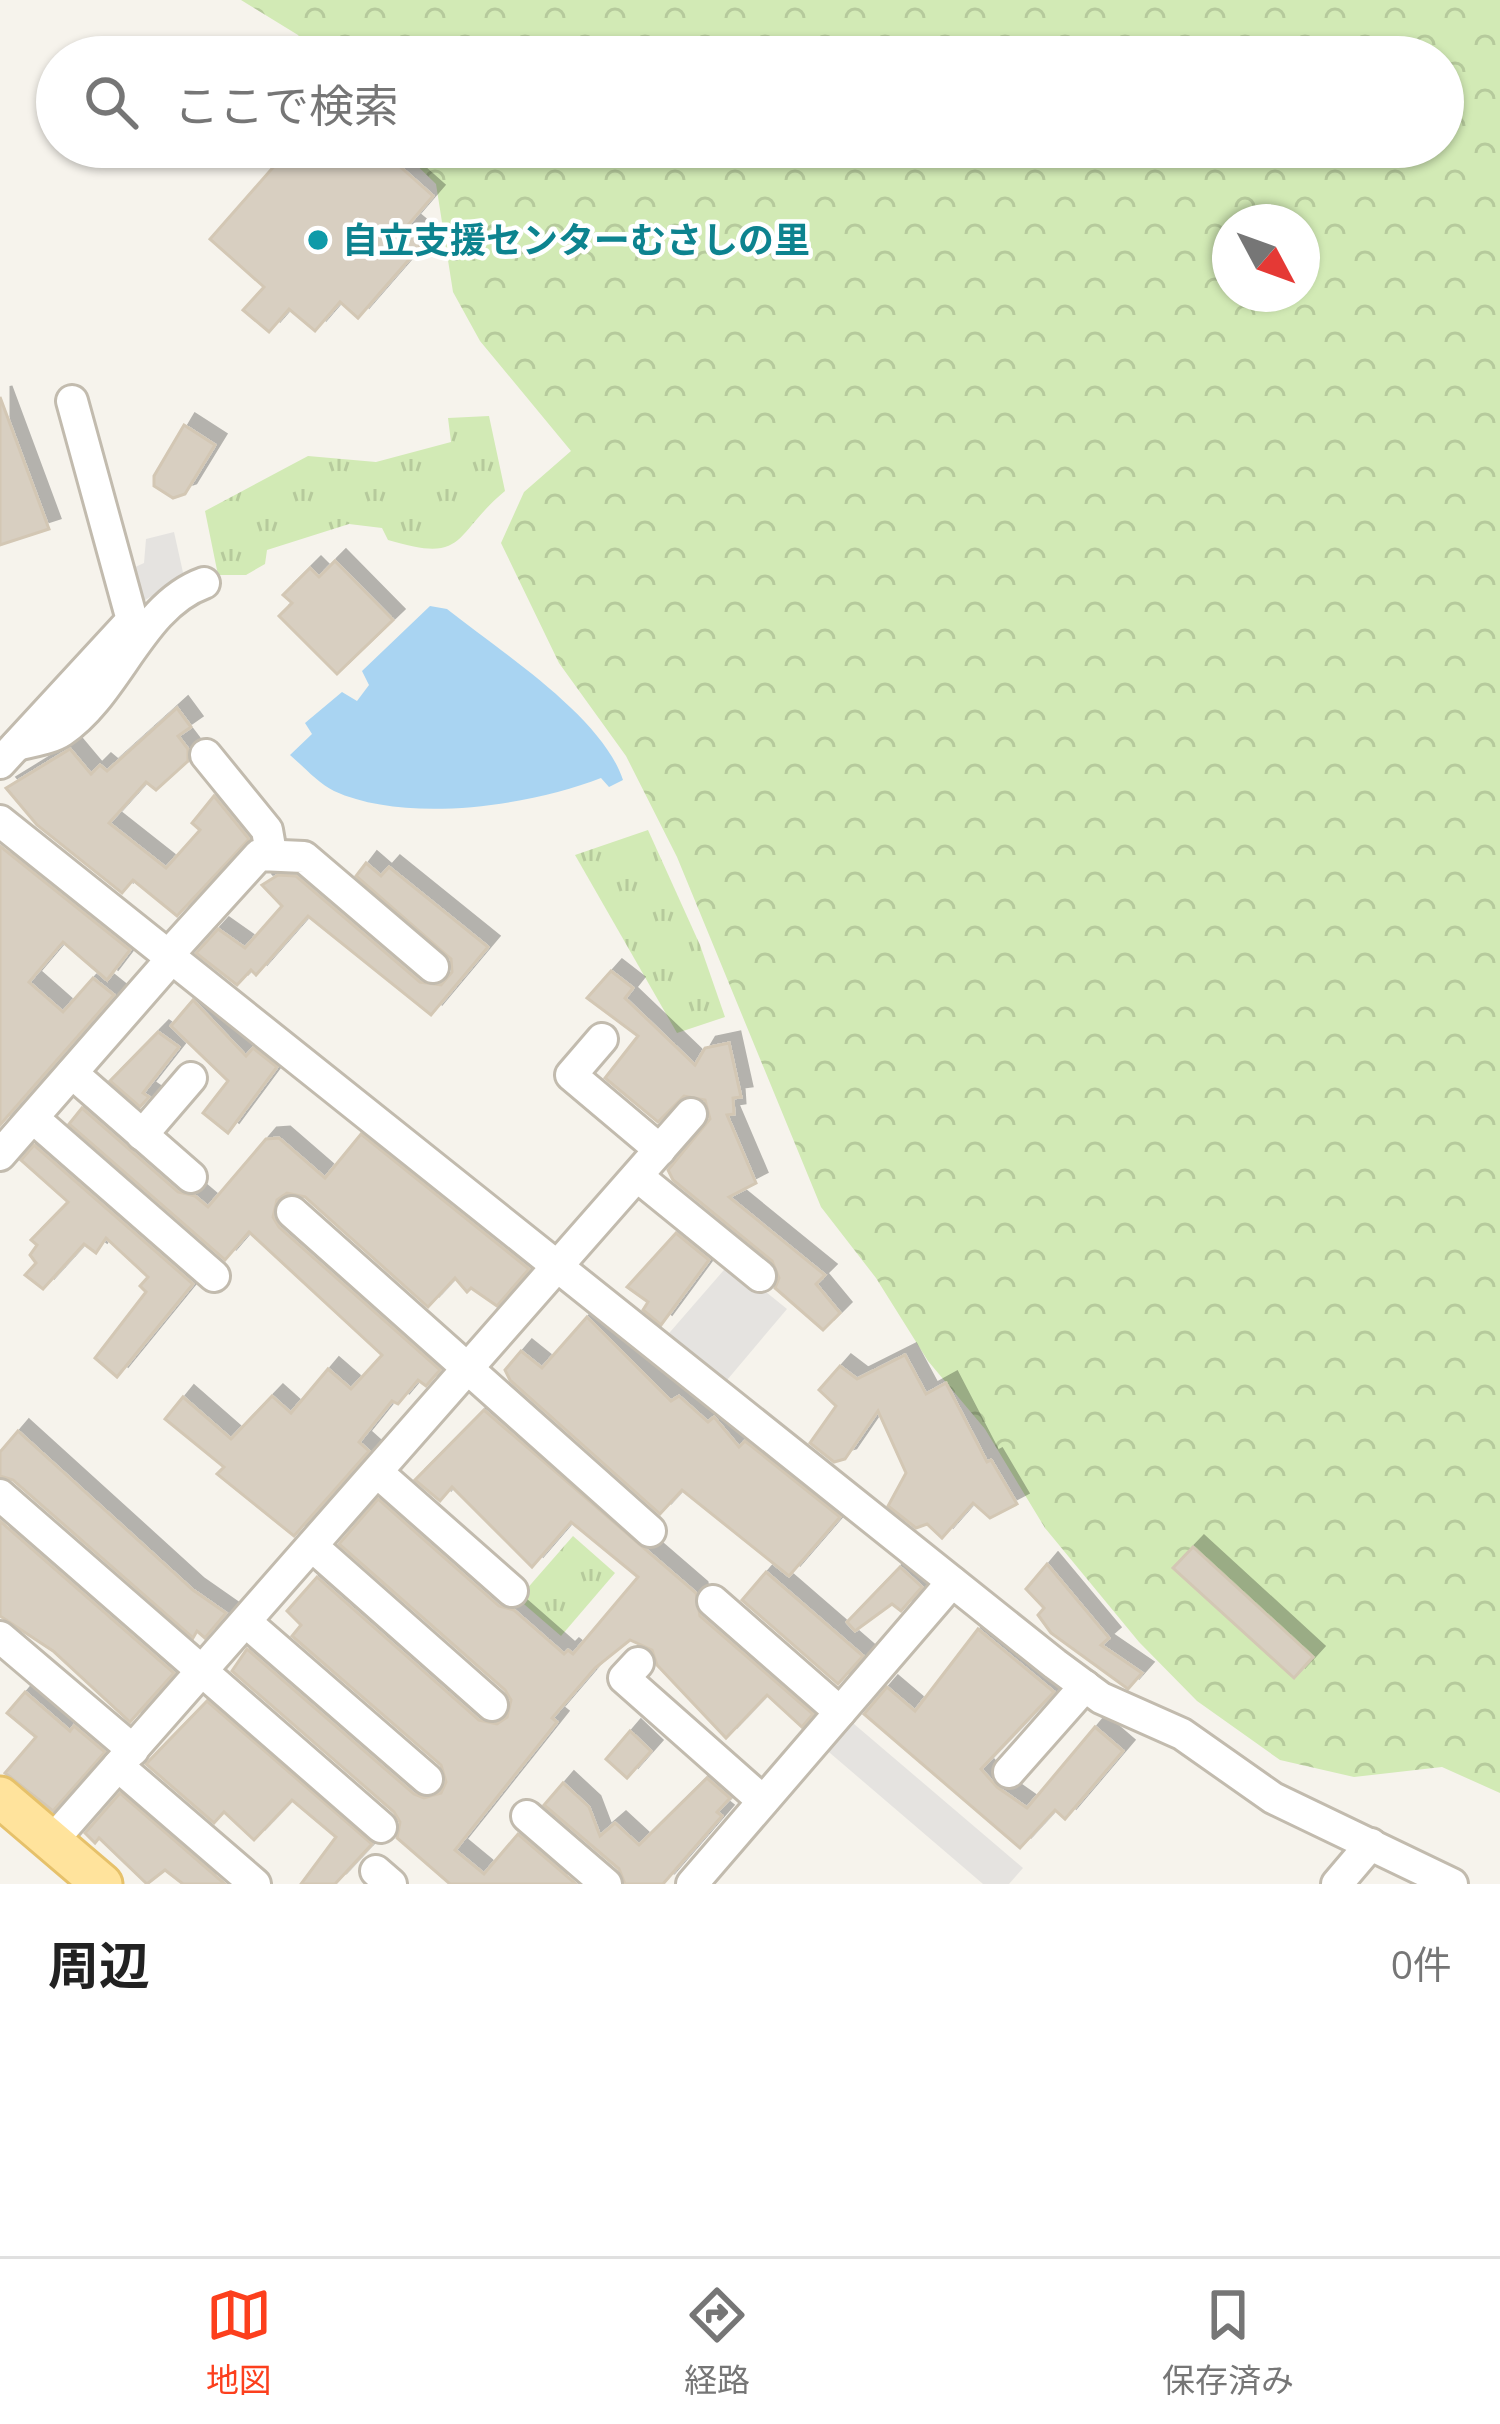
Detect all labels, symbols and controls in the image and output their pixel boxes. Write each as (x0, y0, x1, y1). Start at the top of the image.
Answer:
search box (36, 36, 1464, 168)
icon: search (78, 69, 144, 135)
text: ここで検索 (174, 74, 399, 135)
north arrow (1212, 204, 1320, 312)
place label: 自立支援センターむさしの里 (342, 215, 810, 264)
marker: 自立支援センターむさしの里 (305, 227, 331, 253)
text: 周辺 (48, 1929, 150, 1999)
text: 0件 (1391, 1937, 1452, 1990)
tab: 地図 (206, 2282, 272, 2402)
tab: 経路 (684, 2282, 750, 2402)
tab: 保存済み (1162, 2282, 1294, 2402)

